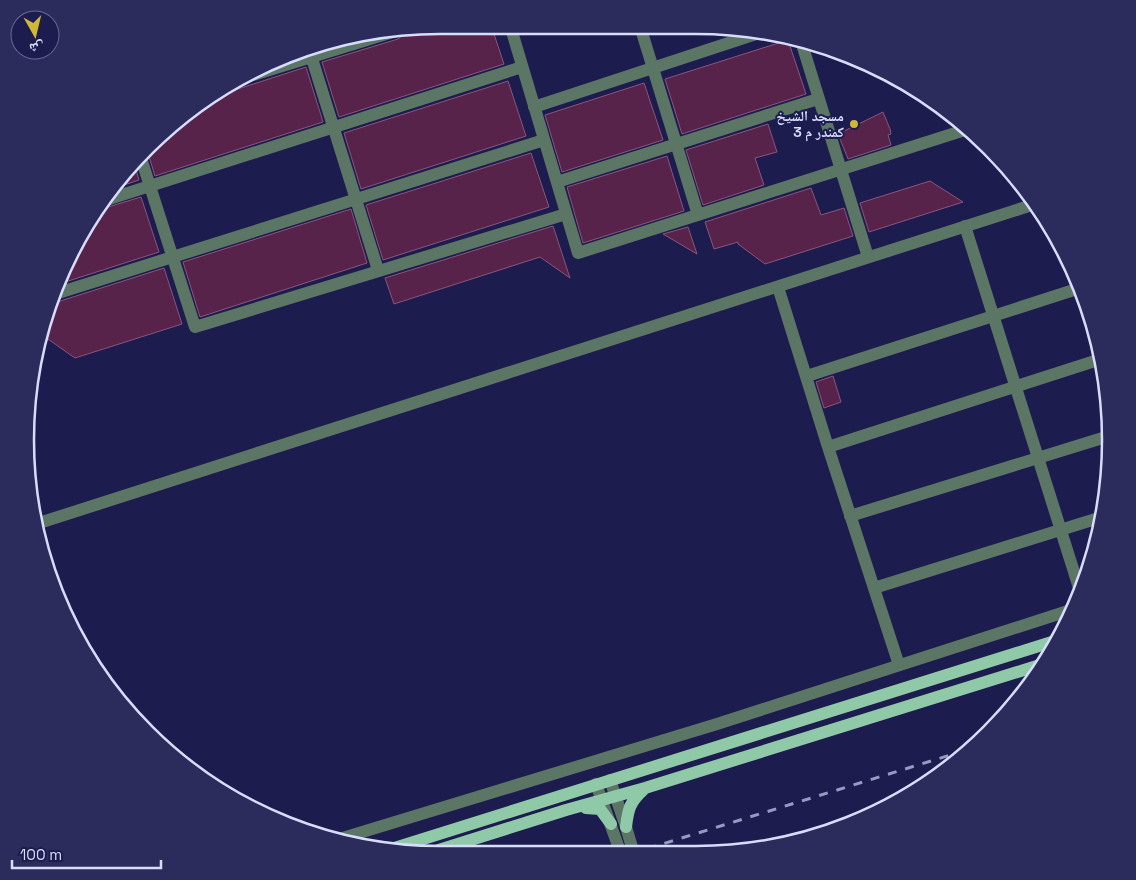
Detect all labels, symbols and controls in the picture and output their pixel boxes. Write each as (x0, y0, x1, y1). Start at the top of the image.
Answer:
north arrow (10, 10, 60, 60)
text: ش (28, 38, 45, 58)
place label: مسجد الشيخ كمندر م 3 (776, 107, 844, 142)
marker: مسجد الشيخ كمندر م 3 (848, 118, 860, 130)
scale bar (12, 838, 161, 870)
text: 100 m (20, 845, 62, 864)

